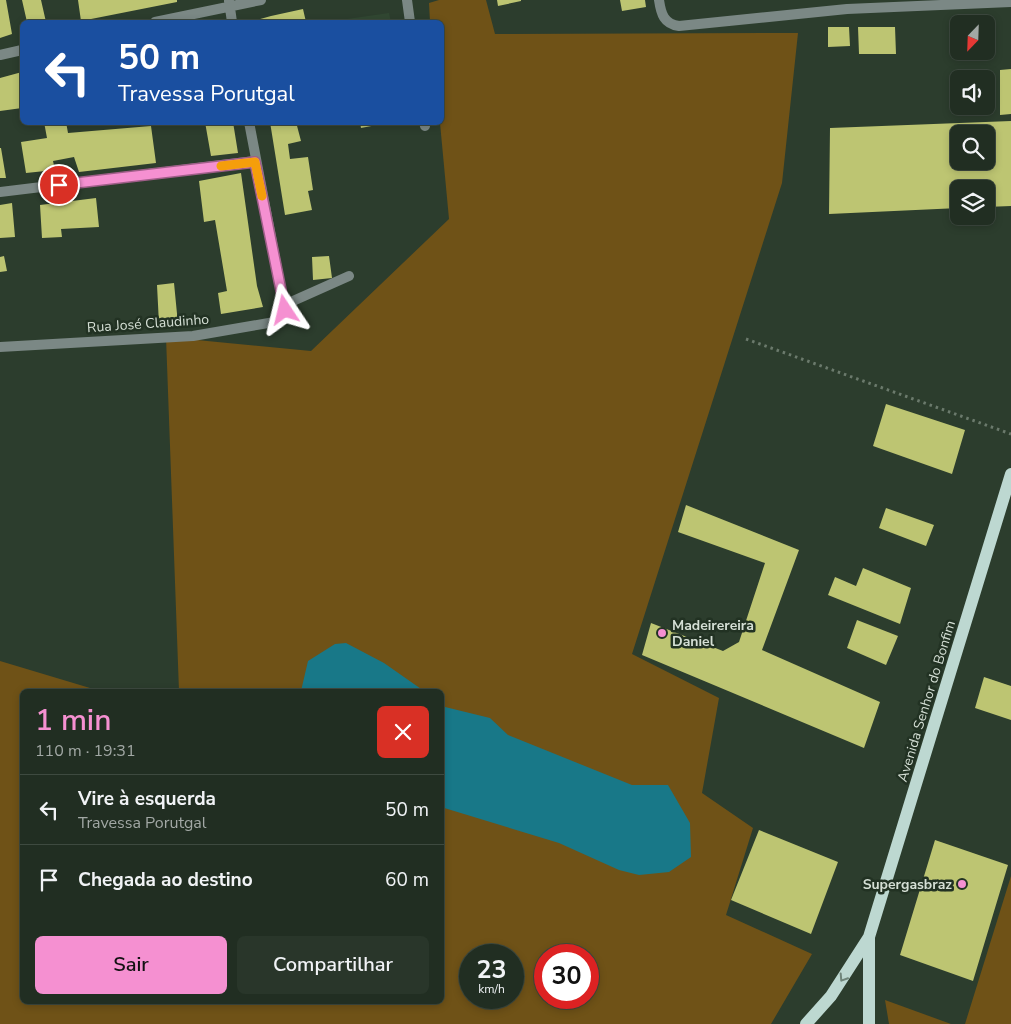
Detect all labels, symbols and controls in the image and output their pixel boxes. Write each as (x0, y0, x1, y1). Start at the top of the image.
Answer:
north arrow (950, 15, 995, 60)
map controls (950, 15, 995, 225)
text: 50 m (118, 34, 200, 81)
icon: left (35, 40, 100, 105)
button: sound (950, 70, 995, 115)
text: Travessa Porutgal (118, 79, 295, 109)
button: search (950, 125, 995, 170)
pin (38, 164, 80, 206)
icon: arrive (45, 171, 73, 199)
button: layers (950, 180, 995, 225)
position arrow (258, 283, 310, 335)
street label: Rua José Claudinho (86, 310, 210, 337)
place label: Madeirereira Daniel (672, 616, 754, 651)
street label: Avenida Senhor do Bonfim (893, 618, 960, 784)
marker: Madeirereira Daniel (656, 627, 668, 639)
text: 1 min (35, 700, 111, 741)
button: close (377, 706, 429, 758)
text: 110 m · 19:31 (35, 740, 136, 762)
text: Vire à esquerda (78, 786, 216, 812)
icon: left (35, 796, 63, 824)
text: 50 m (385, 797, 429, 823)
text: Travessa Porutgal (78, 812, 207, 834)
icon: arrive (35, 866, 63, 894)
text: Chegada ao destino (78, 867, 253, 893)
text: 60 m (385, 867, 429, 893)
place label: Supergasbraz (863, 875, 952, 894)
marker: Supergasbraz (956, 878, 968, 890)
button: Sair (35, 936, 227, 994)
button: Compartilhar (237, 936, 429, 994)
speed limit sign: 30 (534, 944, 599, 1009)
text: 23 (476, 953, 507, 987)
one-way arrow (839, 972, 849, 981)
text: km/h (478, 981, 505, 997)

